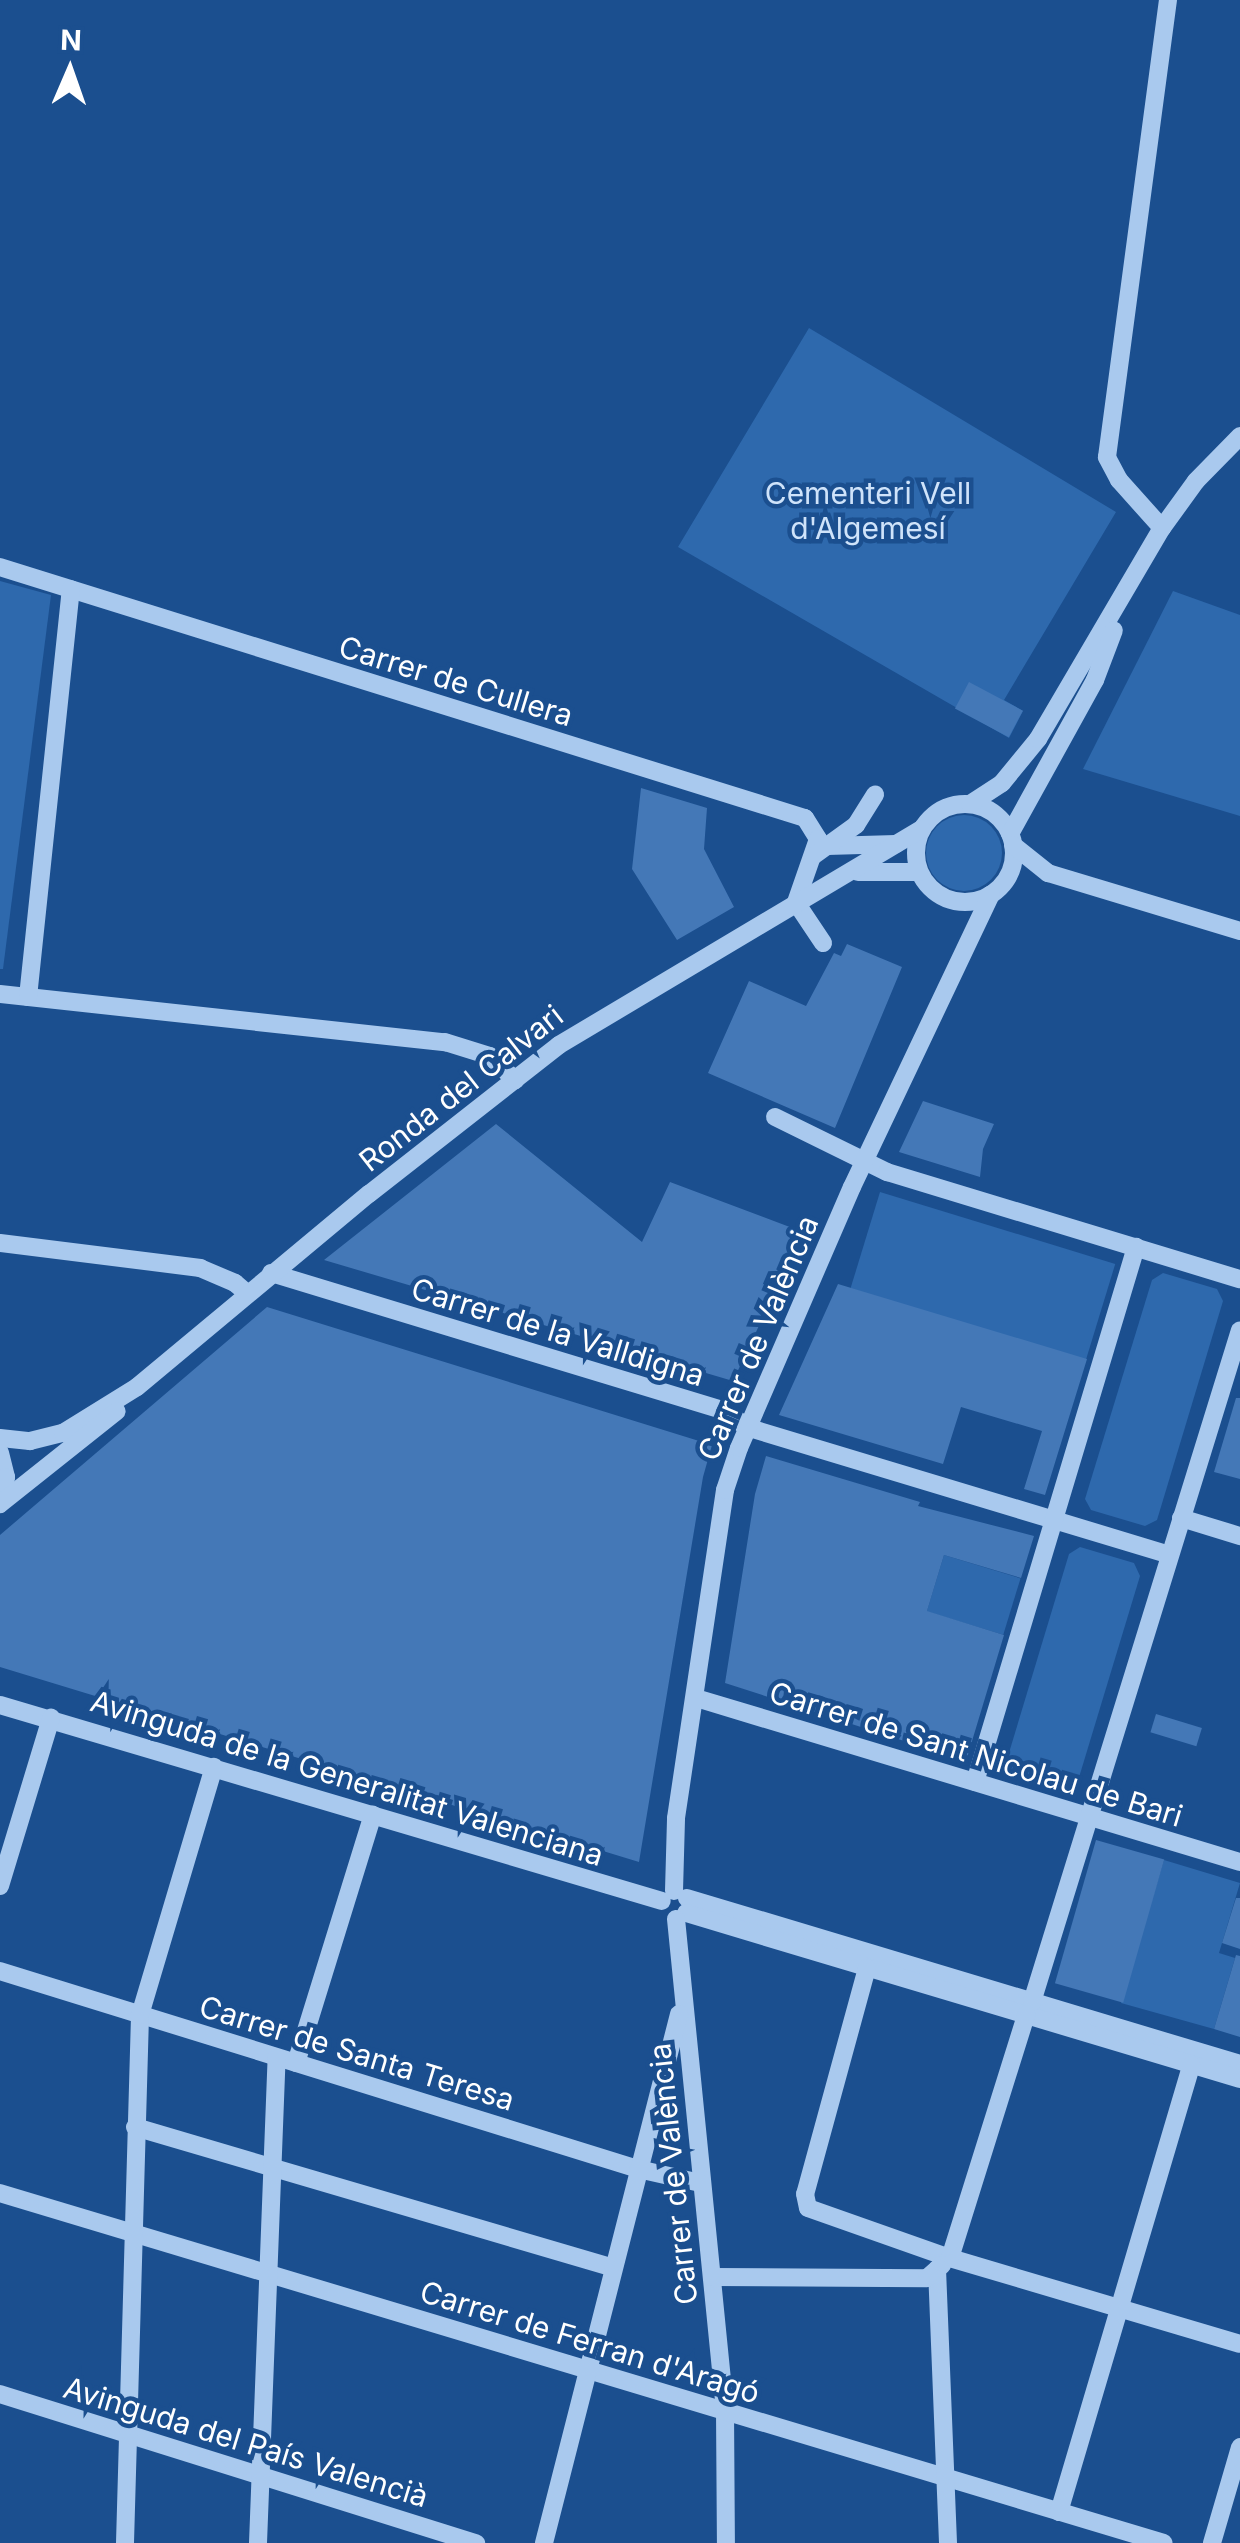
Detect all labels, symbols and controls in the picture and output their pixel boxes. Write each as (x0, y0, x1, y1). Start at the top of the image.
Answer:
north arrow (20, 20, 120, 120)
text: N (60, 23, 82, 57)
park label: Cementeri Vell d'Algemesí (765, 475, 971, 546)
street label: Carrer de Cullera (335, 628, 577, 734)
street label: Ronda del Calvari (352, 997, 570, 1179)
street label: Carrer de València (690, 1210, 826, 1466)
street label: Carrer de la Valldigna (407, 1270, 709, 1394)
street label: Carrer de Sant Nicolau de Bari (765, 1674, 1187, 1834)
street label: Avinguda de la Generalitat Valenciana (86, 1683, 608, 1873)
street label: Carrer de Santa Teresa (195, 1988, 519, 2118)
street label: Carrer de València (641, 2042, 705, 2306)
street label: Carrer de Ferran d'Aragó (416, 2273, 764, 2411)
street label: Avinguda del País Valencià (59, 2369, 433, 2515)

